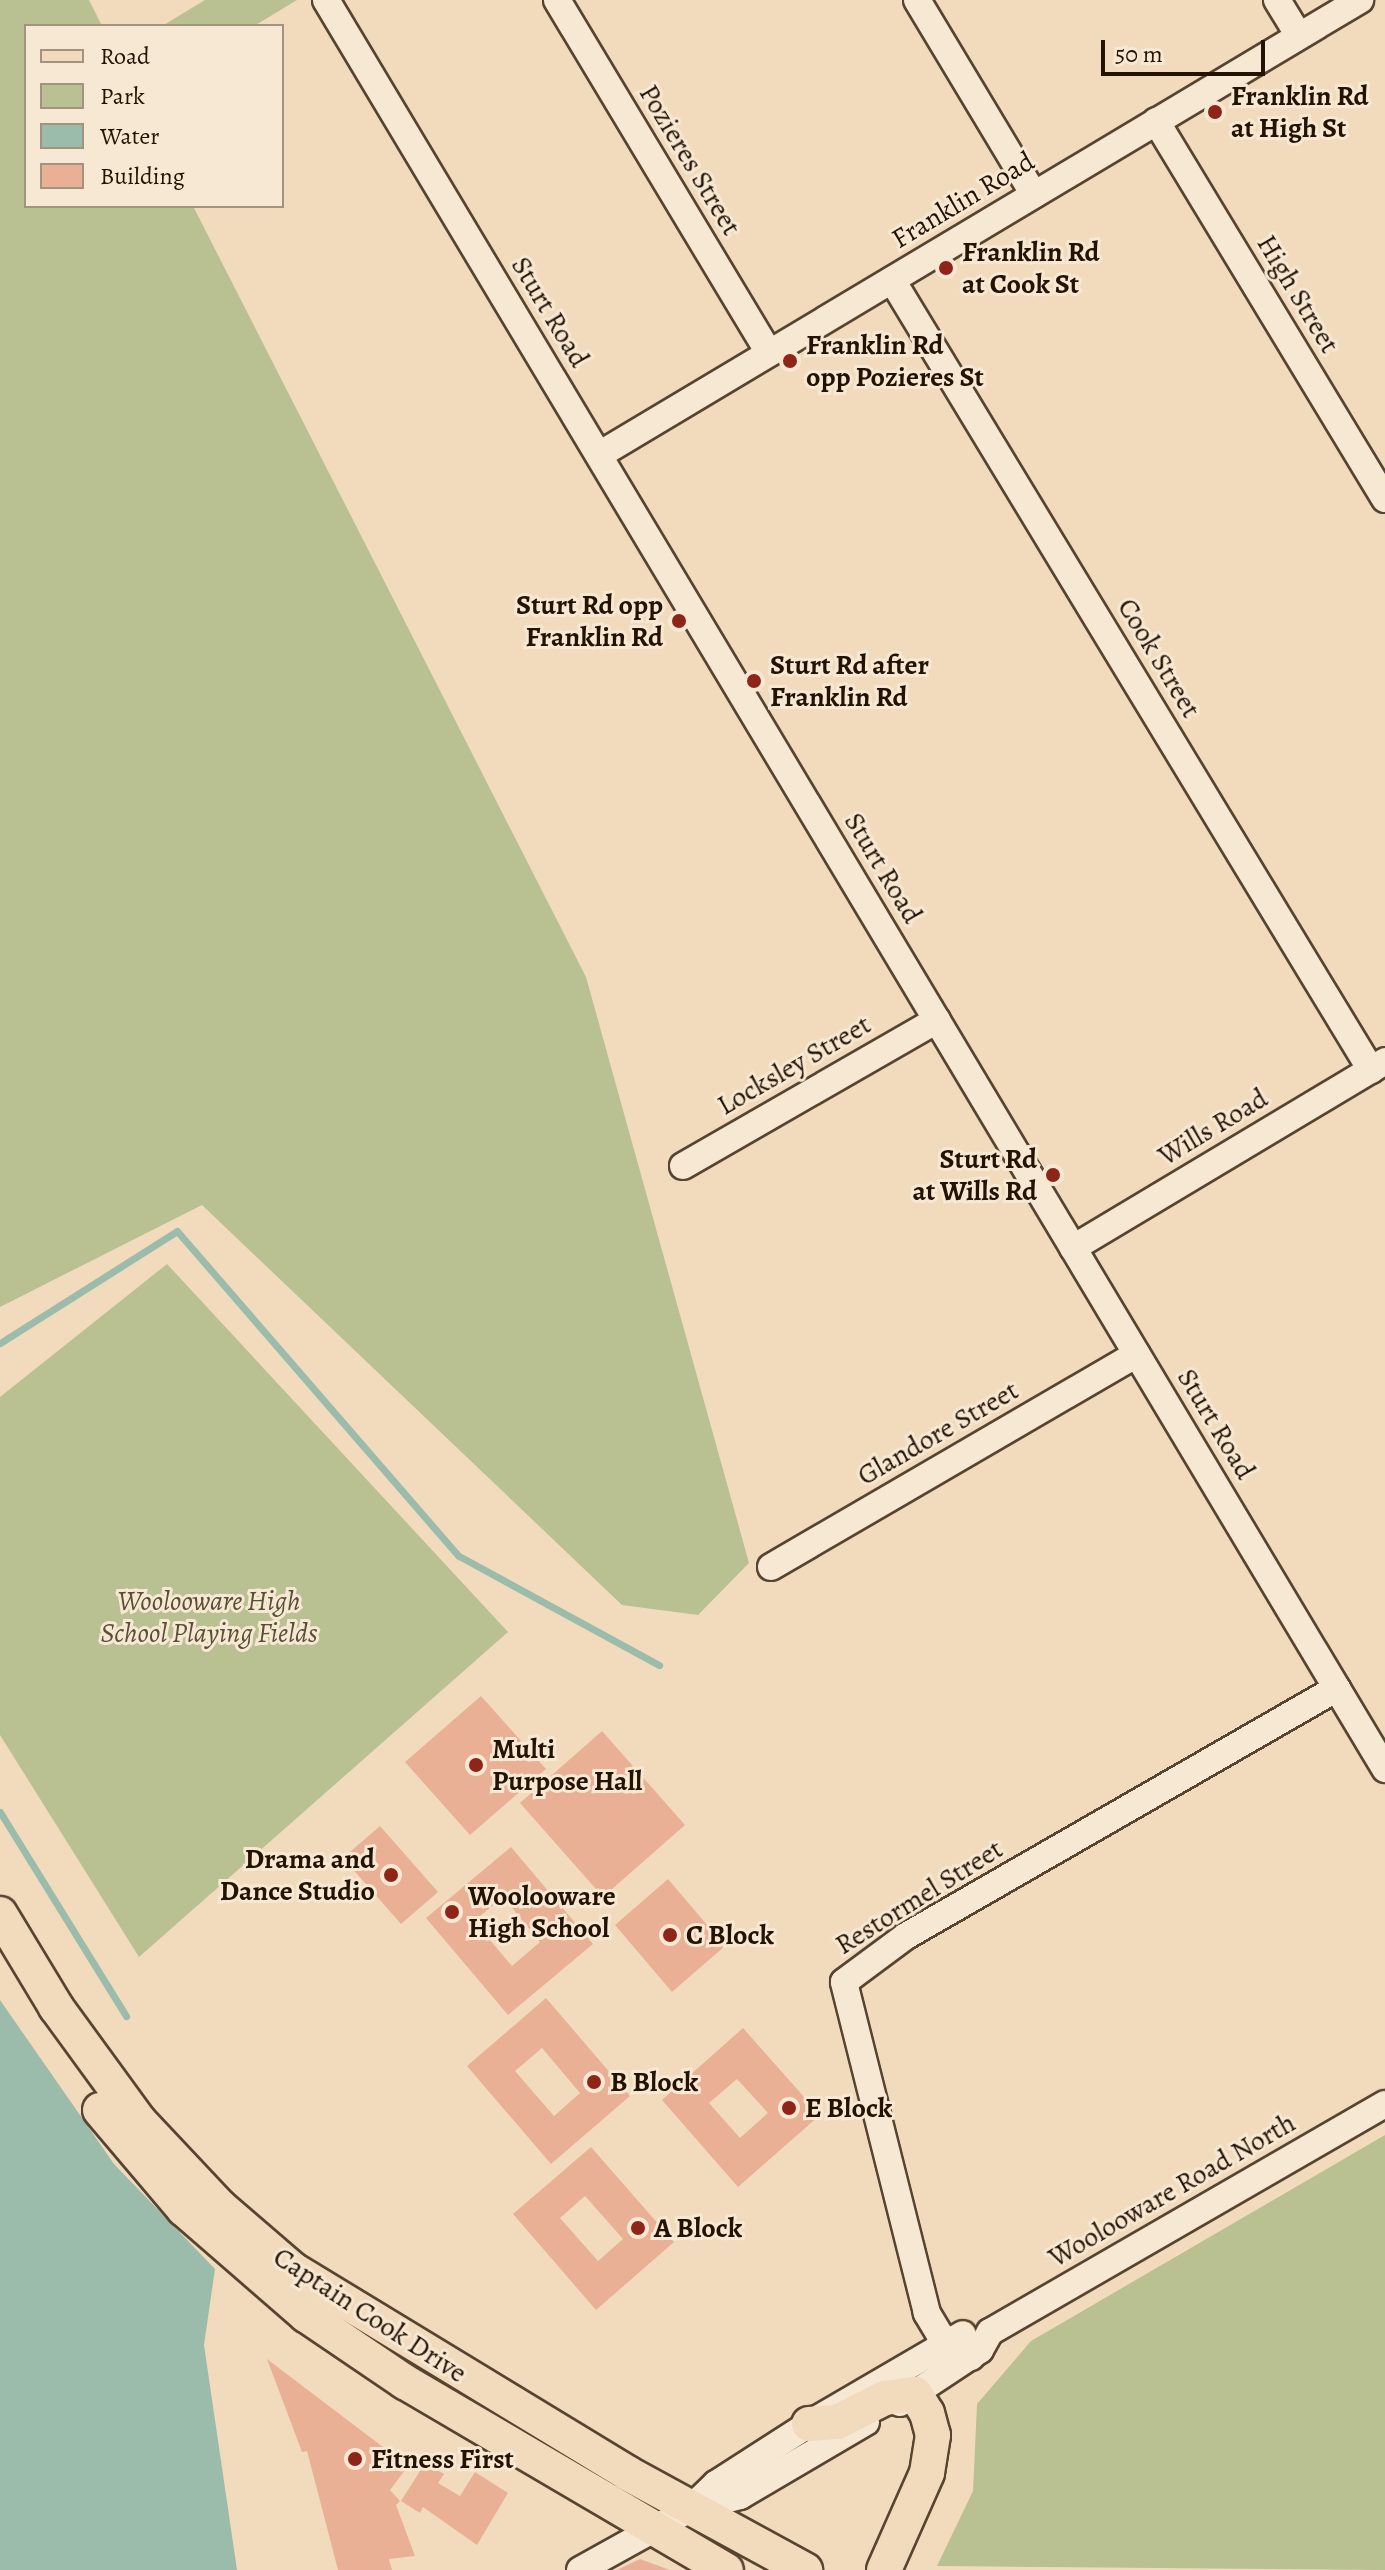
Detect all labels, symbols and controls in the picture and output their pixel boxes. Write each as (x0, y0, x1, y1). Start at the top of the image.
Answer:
legend (24, 24, 284, 208)
scale bar (1105, 24, 1269, 74)
text: 50 m (1115, 38, 1163, 70)
text: Road (100, 40, 150, 72)
street label: Pozieres Street (632, 78, 748, 242)
place label: Franklin Rd at High St (1231, 79, 1369, 145)
text: Park (100, 80, 145, 112)
marker: Franklin Rd at High St (1206, 103, 1224, 121)
text: Water (100, 120, 160, 152)
street label: Franklin Road (886, 144, 1040, 256)
text: Building (100, 160, 185, 192)
street label: High Street (1250, 229, 1346, 359)
place label: Franklin Rd at Cook St (962, 235, 1100, 301)
street label: Sturt Road (504, 251, 596, 373)
marker: Franklin Rd at Cook St (937, 259, 955, 277)
place label: Franklin Rd opp Pozieres St (806, 328, 984, 394)
marker: Franklin Rd opp Pozieres St (781, 352, 799, 370)
place label: Sturt Rd opp Franklin Rd (516, 588, 663, 654)
street label: Cook Street (1110, 592, 1208, 724)
marker: Sturt Rd opp Franklin Rd (670, 612, 688, 630)
place label: Sturt Rd after Franklin Rd (770, 648, 929, 714)
marker: Sturt Rd after Franklin Rd (745, 672, 763, 690)
street label: Sturt Road (837, 807, 929, 929)
street label: Locksley Street (711, 1008, 877, 1122)
street label: Wills Road (1152, 1081, 1274, 1173)
place label: Sturt Rd at Wills Rd (912, 1142, 1037, 1208)
marker: Sturt Rd at Wills Rd (1044, 1166, 1062, 1184)
street label: Sturt Road (1170, 1363, 1262, 1485)
street label: Glandore Street (852, 1373, 1024, 1493)
park label: Woolooware High School Playing Fields (101, 1584, 317, 1650)
place label: Multi Purpose Hall (492, 1732, 642, 1798)
marker: Multi Purpose Hall (467, 1756, 485, 1774)
street label: Restormel Street (829, 1832, 1009, 1962)
place label: Drama and Dance Studio (220, 1842, 375, 1908)
marker: Drama and Dance Studio (382, 1866, 400, 1884)
place label: Woolooware High School (468, 1879, 616, 1945)
marker: Woolooware High School (443, 1903, 461, 1921)
place label: C Block (686, 1918, 774, 1952)
marker: C Block (661, 1926, 679, 1944)
place label: B Block (610, 2065, 698, 2099)
marker: B Block (585, 2073, 603, 2091)
place label: E Block (805, 2091, 892, 2125)
marker: E Block (780, 2099, 798, 2117)
street label: Woolooware Road North (1043, 2106, 1301, 2274)
place label: A Block (654, 2211, 742, 2245)
marker: A Block (629, 2219, 647, 2237)
street label: Captain Cook Drive (267, 2240, 473, 2390)
place label: Fitness First (371, 2442, 514, 2476)
marker: Fitness First (346, 2450, 364, 2468)

